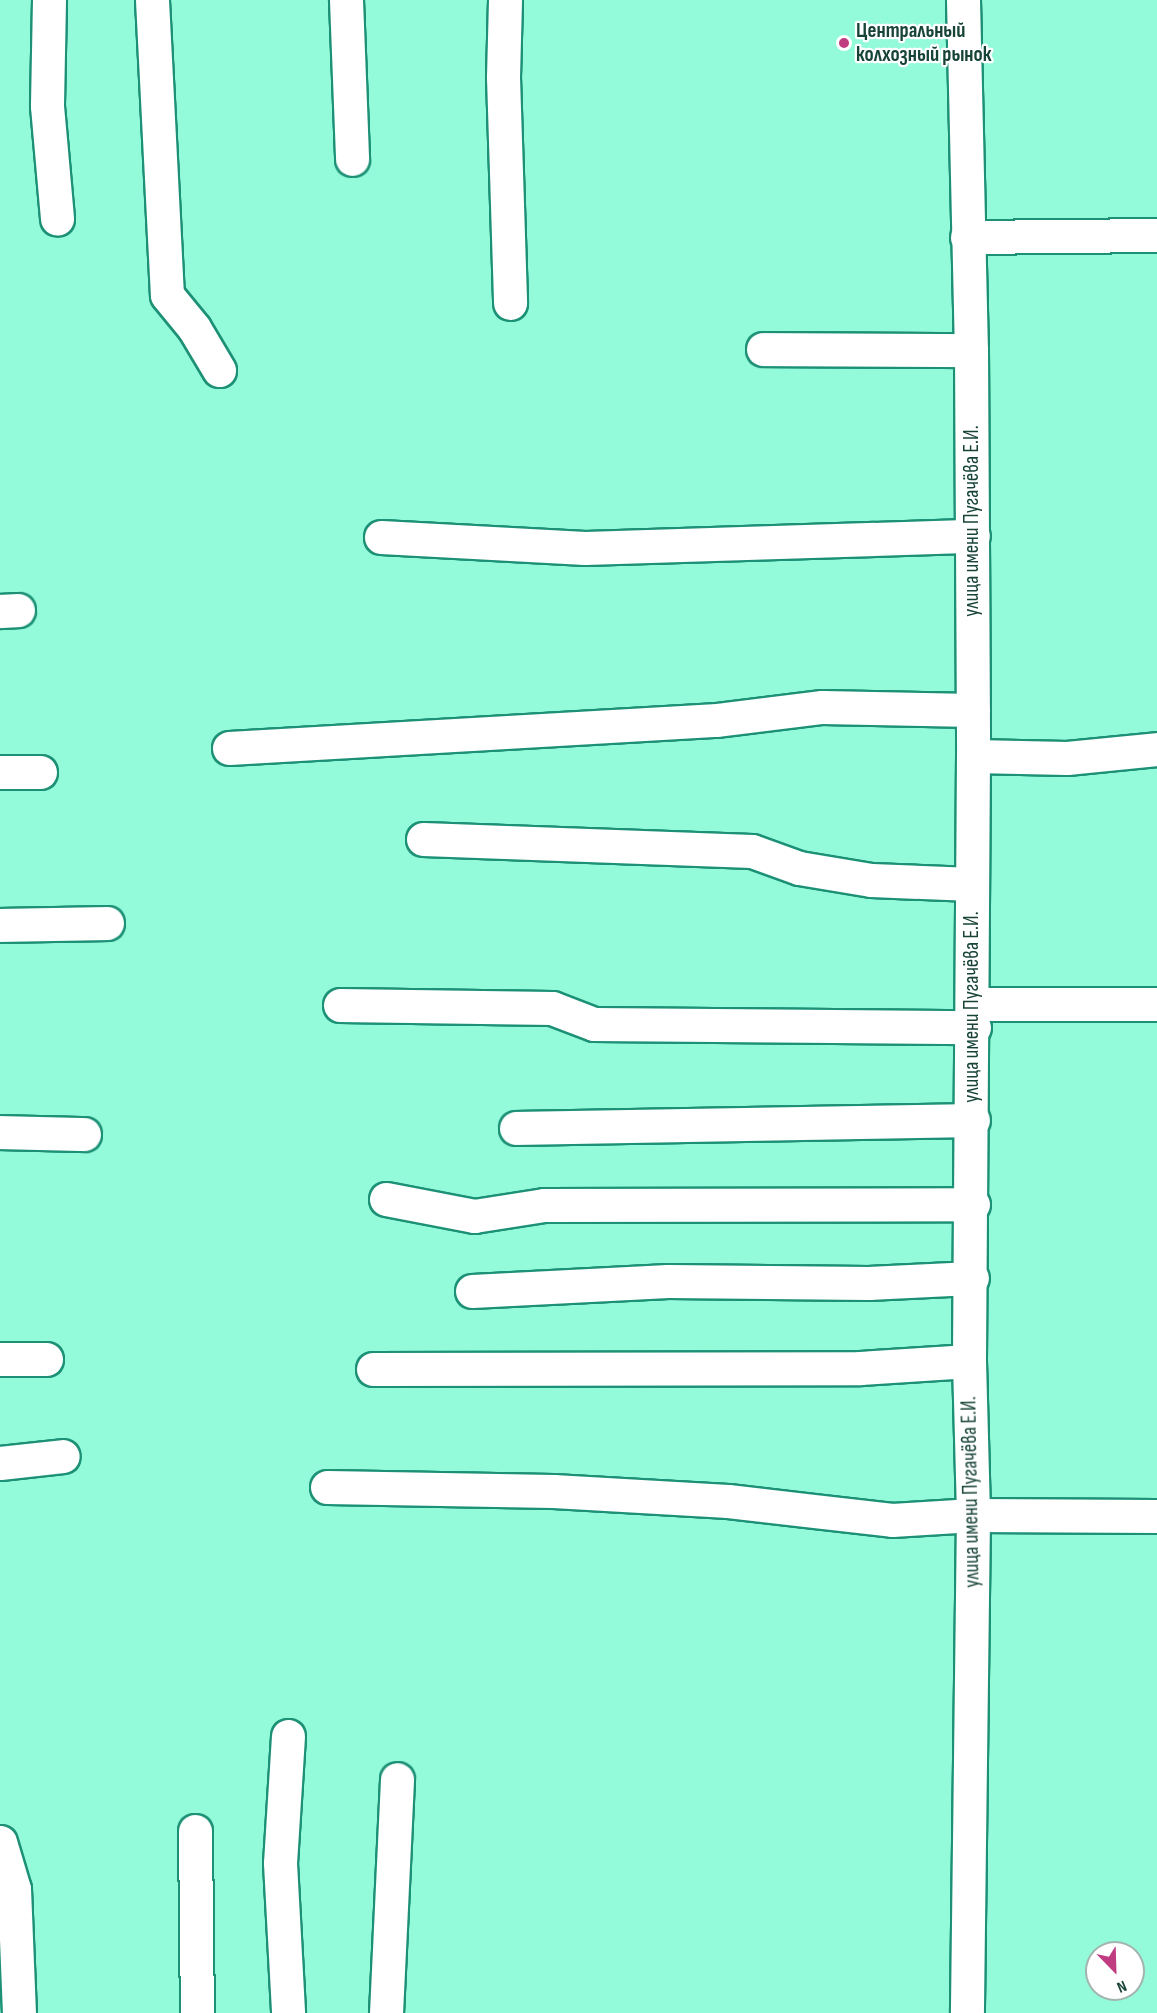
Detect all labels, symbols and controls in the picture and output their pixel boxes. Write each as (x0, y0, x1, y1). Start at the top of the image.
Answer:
place label: Центральный колхозный рынок (856, 18, 992, 68)
marker: Центральный колхозный рынок (837, 36, 851, 50)
street label: улица имени Пугачёва Е.И. (959, 425, 985, 617)
street label: улица имени Пугачёва Е.И. (959, 911, 985, 1103)
street label: улица имени Пугачёва Е.И. (957, 1396, 985, 1588)
north arrow (1085, 1941, 1145, 2001)
text: N (1114, 1976, 1129, 1997)

